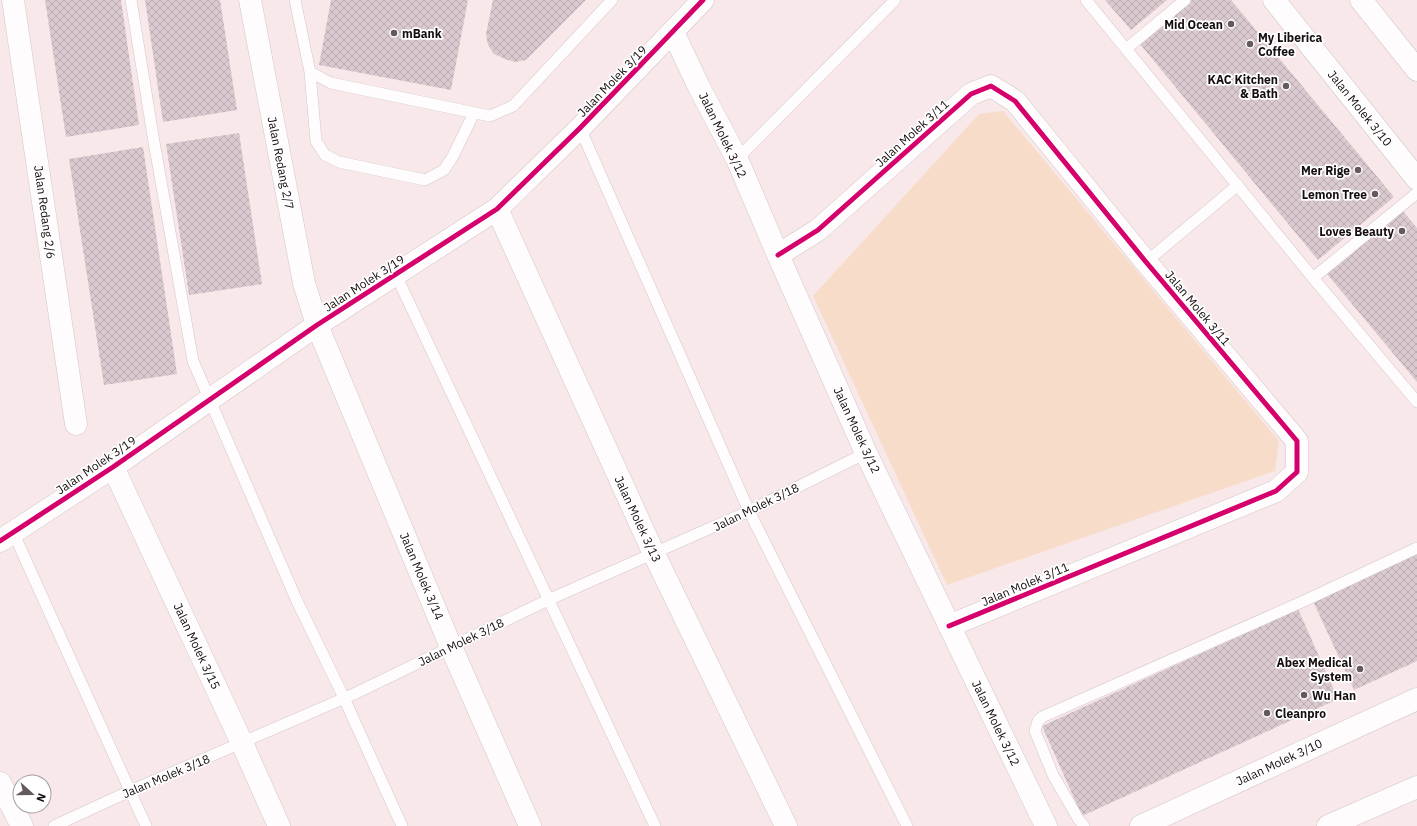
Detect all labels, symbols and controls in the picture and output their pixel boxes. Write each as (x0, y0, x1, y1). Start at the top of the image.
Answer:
place label: Mid Ocean (1164, 17, 1223, 32)
marker: Mid Ocean (1226, 19, 1236, 29)
place label: mBank (402, 26, 442, 41)
marker: mBank (389, 28, 399, 38)
place label: My Liberica Coffee (1258, 30, 1322, 59)
marker: My Liberica Coffee (1245, 39, 1255, 49)
street label: Jalan Molek 3/19 (574, 42, 650, 120)
street label: Jalan Molek 3/10 (1325, 67, 1395, 149)
place label: KAC Kitchen & Bath (1208, 72, 1278, 101)
marker: KAC Kitchen & Bath (1281, 81, 1291, 91)
street label: Jalan Molek 3/12 (696, 90, 750, 180)
street label: Jalan Molek 3/11 (872, 96, 952, 170)
street label: Jalan Redang 2/7 (265, 115, 297, 211)
place label: Mer Rige (1301, 163, 1350, 178)
street label: Jalan Redang 2/6 (31, 164, 59, 260)
marker: Mer Rige (1353, 165, 1363, 175)
place label: Lemon Tree (1302, 187, 1367, 202)
marker: Lemon Tree (1370, 189, 1380, 199)
place label: Loves Beauty (1319, 224, 1395, 239)
marker: Loves Beauty (1397, 226, 1407, 236)
street label: Jalan Molek 3/19 (321, 251, 407, 315)
street label: Jalan Molek 3/11 (1162, 267, 1234, 349)
street label: Jalan Molek 3/12 (830, 384, 884, 476)
street label: Jalan Molek 3/19 (53, 433, 139, 497)
street label: Jalan Molek 3/13 (611, 473, 665, 565)
street label: Jalan Molek 3/18 (711, 480, 801, 534)
street label: Jalan Molek 3/14 (397, 530, 447, 622)
street label: Jalan Molek 3/11 (979, 559, 1071, 609)
street label: Jalan Molek 3/15 (170, 600, 224, 692)
street label: Jalan Molek 3/18 (416, 615, 506, 669)
place label: Abex Medical System (1276, 655, 1352, 684)
marker: Abex Medical System (1355, 664, 1365, 674)
street label: Jalan Molek 3/12 (969, 678, 1023, 768)
place label: Wu Han (1312, 688, 1356, 703)
marker: Wu Han (1299, 690, 1309, 700)
place label: Cleanpro (1275, 706, 1326, 721)
marker: Cleanpro (1262, 708, 1272, 718)
street label: Jalan Molek 3/10 (1233, 735, 1325, 789)
street label: Jalan Molek 3/18 (120, 751, 212, 801)
north arrow (12, 774, 52, 814)
text: N (33, 791, 49, 804)

